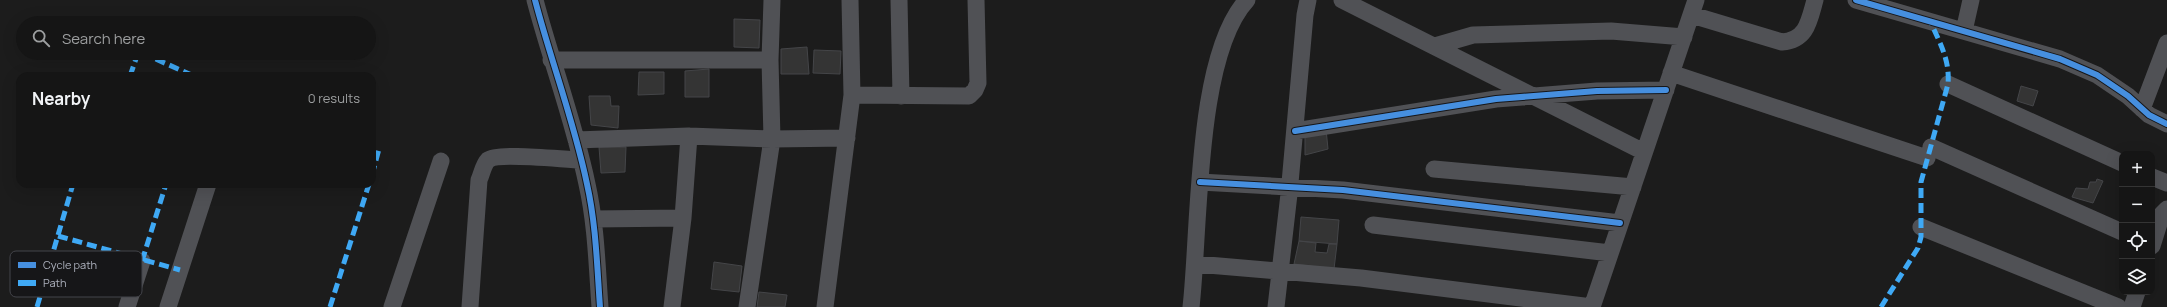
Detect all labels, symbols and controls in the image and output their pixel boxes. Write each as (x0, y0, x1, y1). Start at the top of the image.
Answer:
search box (16, 16, 376, 60)
icon: search (30, 27, 52, 49)
text: Search here (62, 28, 145, 49)
text: Nearby (32, 87, 90, 110)
text: 0 results (308, 89, 360, 107)
map controls (2119, 151, 2155, 295)
button: + (2119, 151, 2155, 187)
button: − (2119, 187, 2155, 223)
button: locate (2119, 223, 2155, 259)
legend (10, 251, 142, 297)
text: Cycle path (43, 257, 97, 272)
button: layers (2119, 259, 2155, 295)
text: Path (43, 275, 66, 290)

